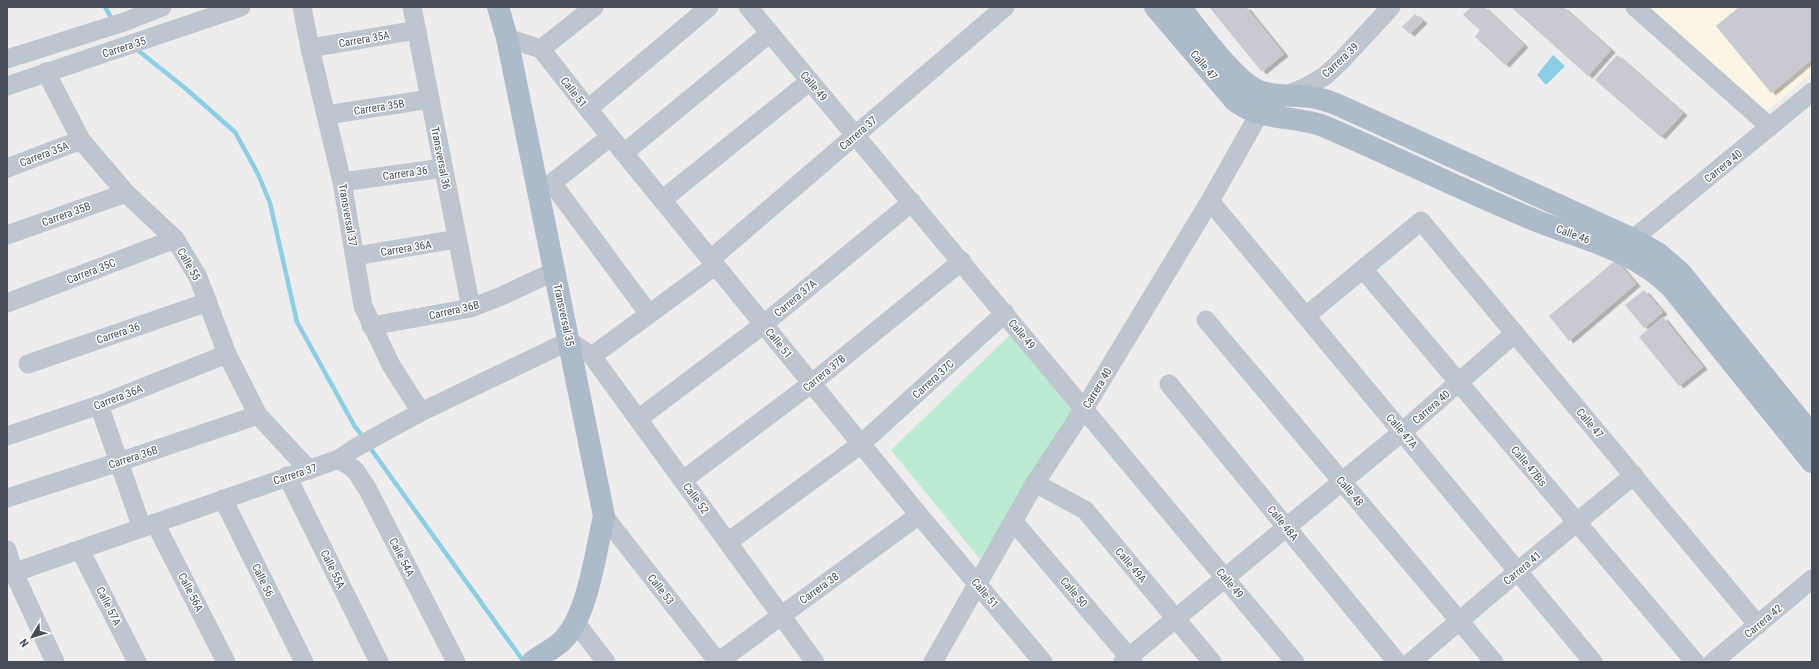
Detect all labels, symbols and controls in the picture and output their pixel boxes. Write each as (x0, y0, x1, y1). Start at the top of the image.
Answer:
street label: Carrera 35A (338, 29, 391, 50)
street label: Carrera 35 (101, 34, 148, 61)
street label: Carrera 39 (1319, 40, 1361, 80)
street label: Calle 47 (1187, 48, 1220, 83)
street label: Calle 49 (797, 69, 830, 104)
street label: Calle 51 (558, 74, 590, 110)
street label: Carrera 35B (353, 97, 405, 118)
street label: Carrera 37 (837, 114, 880, 153)
street label: Transversal 36 (428, 126, 453, 190)
street label: Carrera 35A (18, 139, 71, 170)
street label: Carrera 40 (1702, 147, 1745, 186)
street label: Carrera 36 (382, 164, 428, 183)
street label: Transversal 37 (336, 183, 359, 247)
street label: Carrera 35B (40, 200, 92, 229)
street label: Calle 46 (1554, 222, 1592, 247)
street label: Carrera 36A (380, 238, 433, 259)
street label: Calle 55 (174, 246, 203, 283)
street label: Carrera 35C (65, 256, 117, 287)
street label: Carrera 37A (771, 276, 820, 320)
street label: Transversal 35 (551, 283, 576, 347)
street label: Carrera 36B (428, 298, 480, 323)
street label: Calle 49 (1005, 317, 1038, 352)
street label: Carrera 36 (95, 320, 142, 347)
street label: Calle 51 (763, 326, 795, 361)
street label: Carrera 37B (800, 352, 848, 395)
street label: Carrera 37C (910, 357, 957, 401)
street label: Carrera 40 (1080, 366, 1115, 411)
street label: Carrera 36A (92, 382, 145, 413)
street label: Carrera 40 (1410, 388, 1453, 427)
street label: Calle 47 (1573, 406, 1606, 441)
street label: Calle 47A (1383, 411, 1420, 452)
street label: Carrera 36B (107, 443, 159, 472)
street label: Calle 47Bis (1508, 444, 1549, 489)
street label: Carrera 37 (272, 461, 319, 488)
street label: Calle 48 (1333, 474, 1366, 509)
street label: Calle 52 (680, 480, 711, 516)
street label: Calle 48A (1265, 503, 1301, 544)
street label: Calle 54A (386, 536, 417, 579)
street label: Calle 49A (1112, 545, 1149, 586)
street label: Calle 55A (318, 548, 348, 591)
street label: Carrera 41 (1501, 549, 1544, 588)
street label: Calle 56 (249, 562, 276, 599)
street label: Calle 49 (1213, 566, 1246, 601)
street label: Carrera 38 (797, 570, 841, 607)
street label: Calle 56A (175, 571, 206, 614)
street label: Calle 53 (645, 571, 677, 607)
street label: Calle 50 (1057, 575, 1090, 610)
street label: Calle 51 (968, 576, 1001, 611)
street label: Calle 57A (93, 585, 124, 628)
street label: Carrera 42 (1742, 602, 1785, 641)
north arrow (12, 617, 52, 657)
text: N (17, 636, 32, 650)

